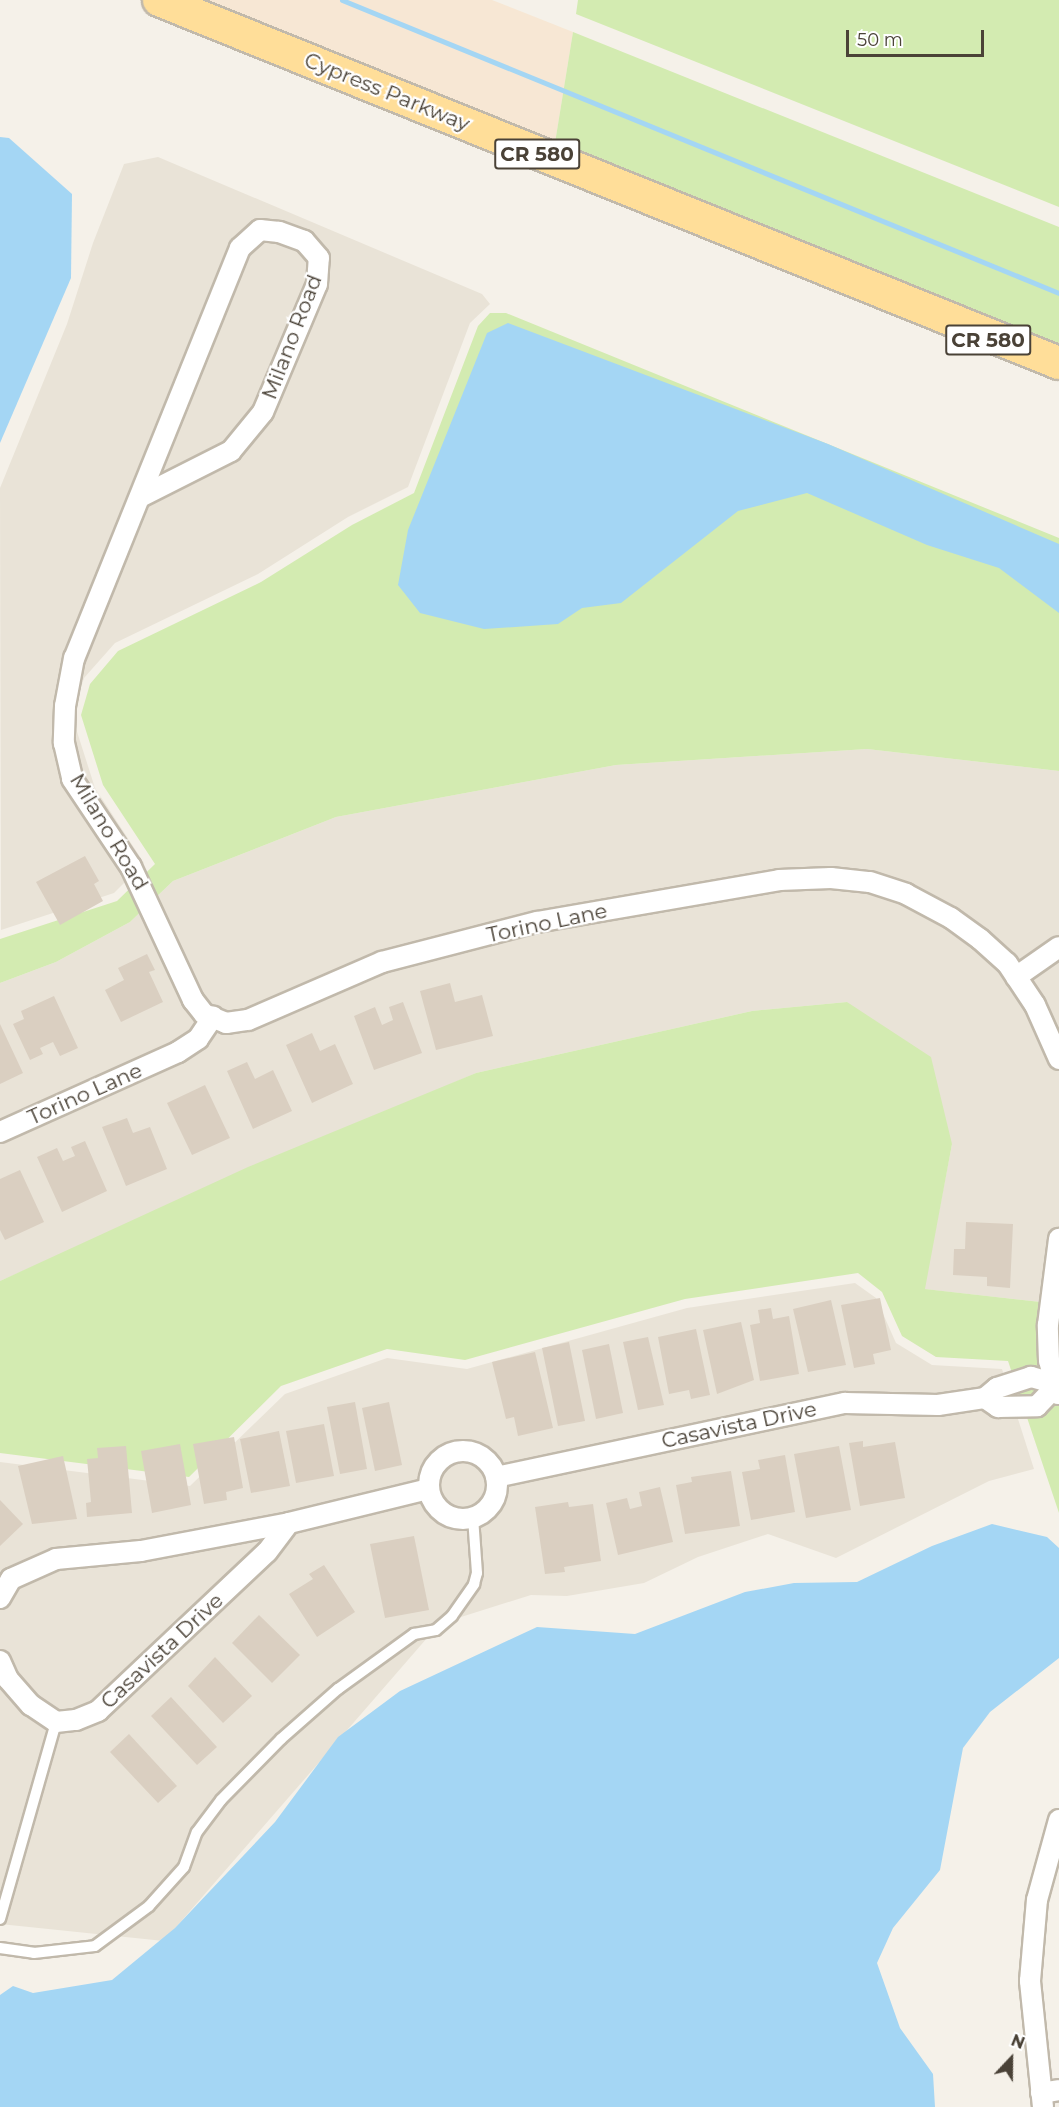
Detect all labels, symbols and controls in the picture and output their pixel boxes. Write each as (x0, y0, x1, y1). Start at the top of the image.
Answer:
scale bar (849, 18, 987, 56)
text: 50 m (857, 29, 903, 51)
street label: Cypress Parkway (301, 47, 473, 137)
road number: CR 580 (494, 137, 580, 171)
street label: Milano Road (257, 271, 327, 403)
road number: CR 580 (944, 323, 1032, 357)
street label: Milano Road (64, 769, 154, 895)
street label: Torino Lane (484, 898, 610, 948)
street label: Torino Lane (24, 1058, 146, 1130)
street label: Casavista Drive (659, 1396, 819, 1454)
street label: Casavista Drive (96, 1588, 228, 1714)
north arrow (981, 2029, 1041, 2089)
text: N (1008, 2031, 1027, 2053)

